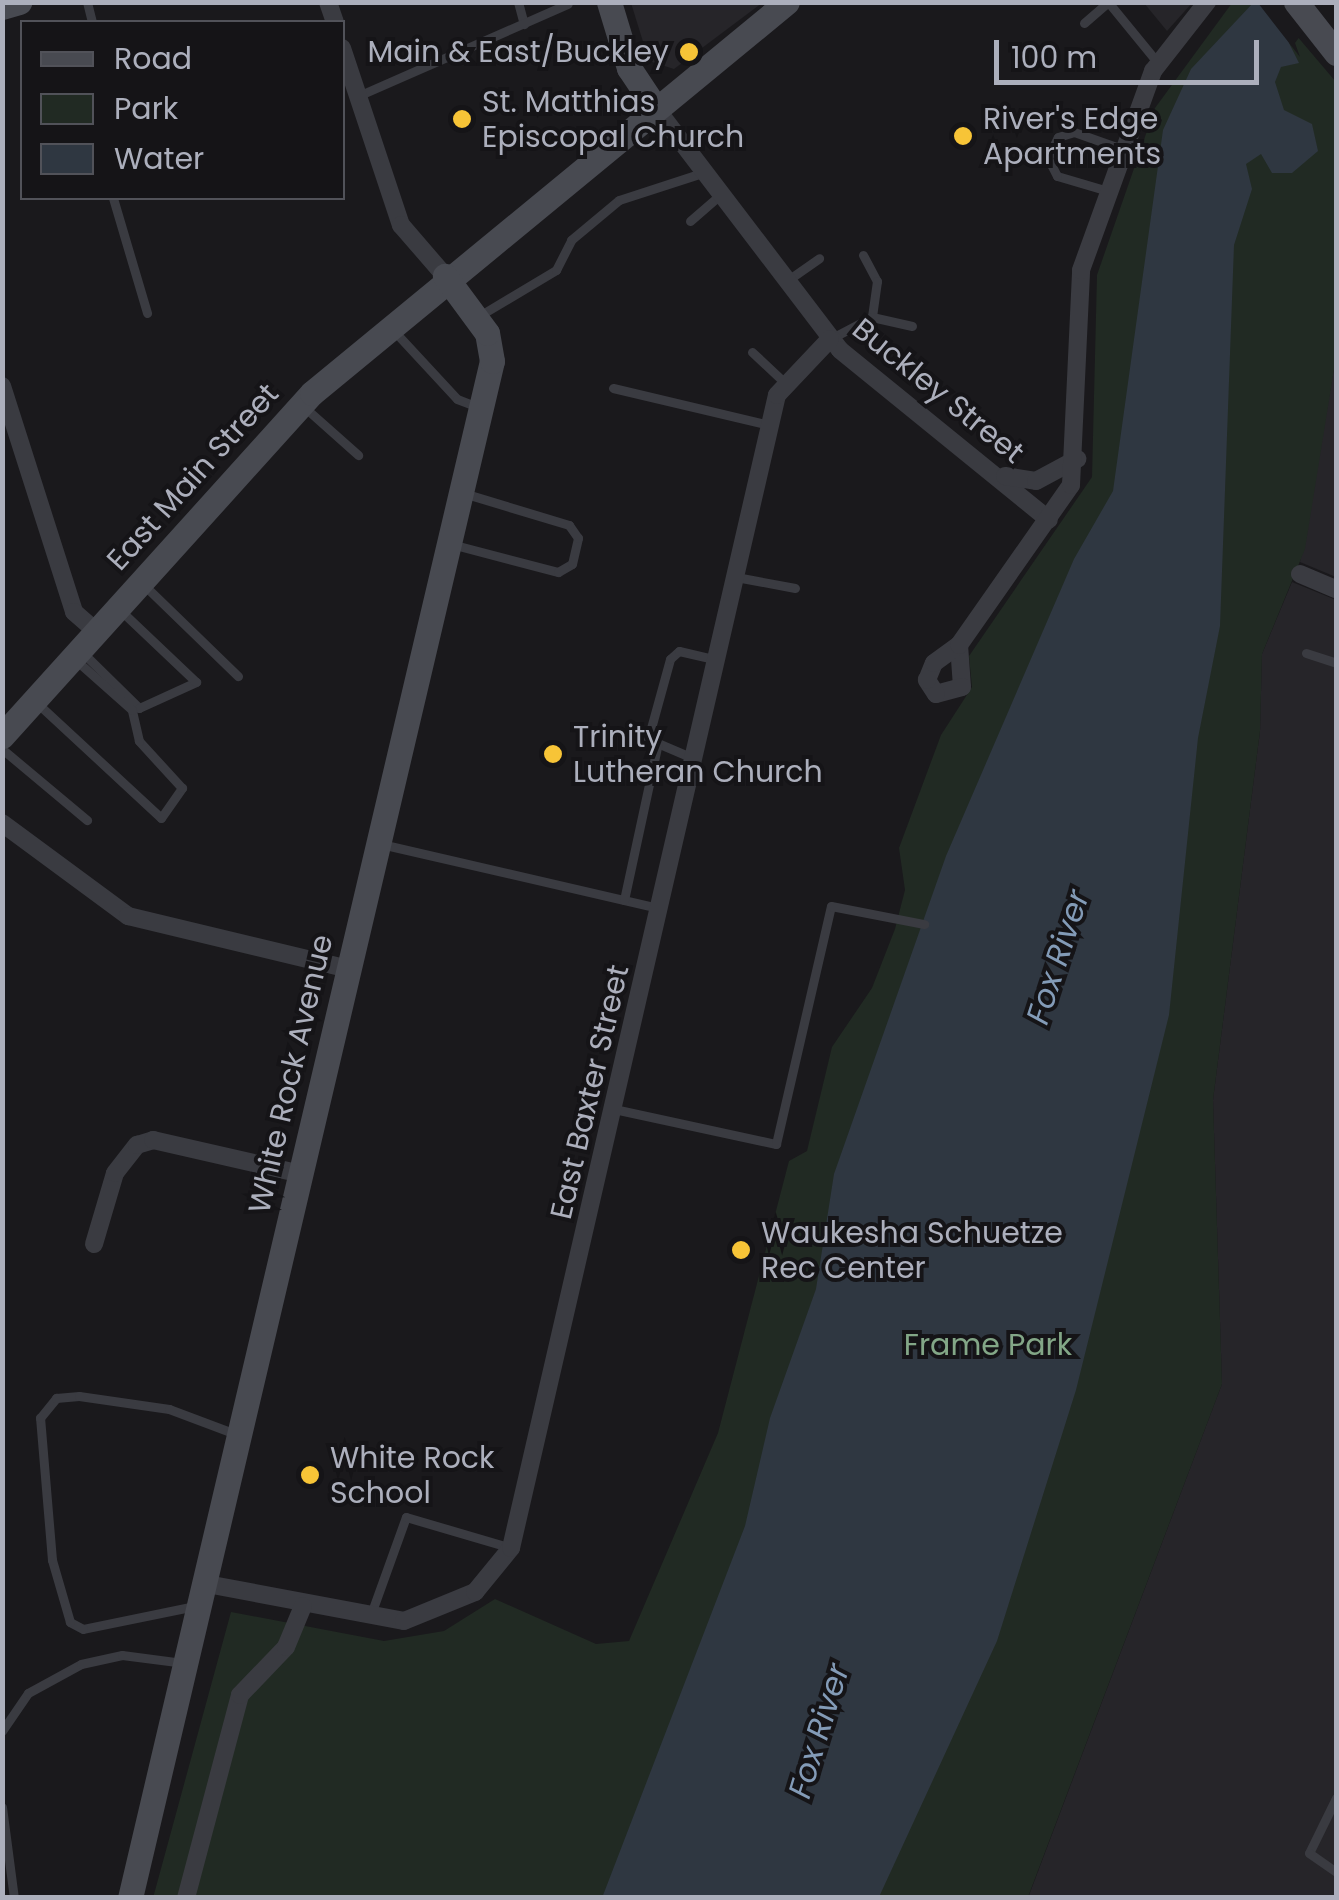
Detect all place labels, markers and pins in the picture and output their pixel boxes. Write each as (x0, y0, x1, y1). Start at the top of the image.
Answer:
place label: Main & East/Buckley (367, 34, 669, 70)
marker: Main & East/Buckley (678, 41, 700, 63)
place label: St. Matthias Episcopal Church (482, 84, 744, 154)
place label: River's Edge Apartments (983, 101, 1161, 172)
marker: St. Matthias Episcopal Church (451, 108, 473, 130)
marker: River's Edge Apartments (952, 125, 974, 147)
place label: Trinity Lutheran Church (573, 719, 823, 790)
marker: Trinity Lutheran Church (542, 743, 564, 765)
place label: Waukesha Schuetze Rec Center (761, 1215, 1063, 1286)
marker: Waukesha Schuetze Rec Center (730, 1239, 752, 1261)
place label: White Rock School (330, 1440, 494, 1510)
marker: White Rock School (299, 1464, 321, 1486)

